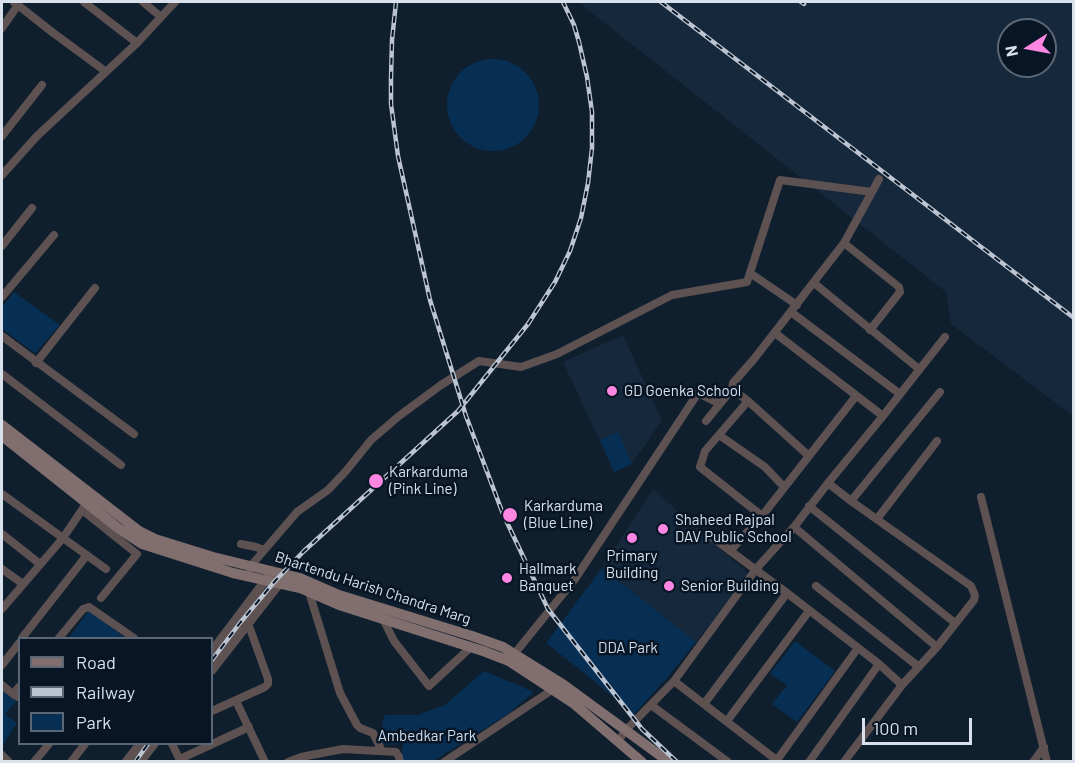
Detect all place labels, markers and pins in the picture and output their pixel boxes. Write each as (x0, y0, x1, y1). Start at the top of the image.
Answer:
place label: GD Goenka School (624, 382, 741, 400)
marker: GD Goenka School (605, 384, 619, 398)
place label: Karkarduma (Pink Line) (389, 463, 468, 498)
marker: Karkarduma (Pink Line) (367, 472, 385, 490)
place label: Karkarduma (Blue Line) (524, 497, 603, 532)
marker: Karkarduma (Blue Line) (501, 506, 519, 524)
place label: Shaheed Rajpal DAV Public School (675, 511, 792, 546)
marker: Shaheed Rajpal DAV Public School (656, 522, 670, 536)
marker: Primary Building (625, 531, 639, 545)
place label: Primary Building (606, 547, 658, 582)
place label: Hallmark Banquet (519, 560, 576, 595)
marker: Hallmark Banquet (500, 571, 514, 585)
place label: Senior Building (681, 577, 779, 595)
marker: Senior Building (662, 579, 676, 593)

